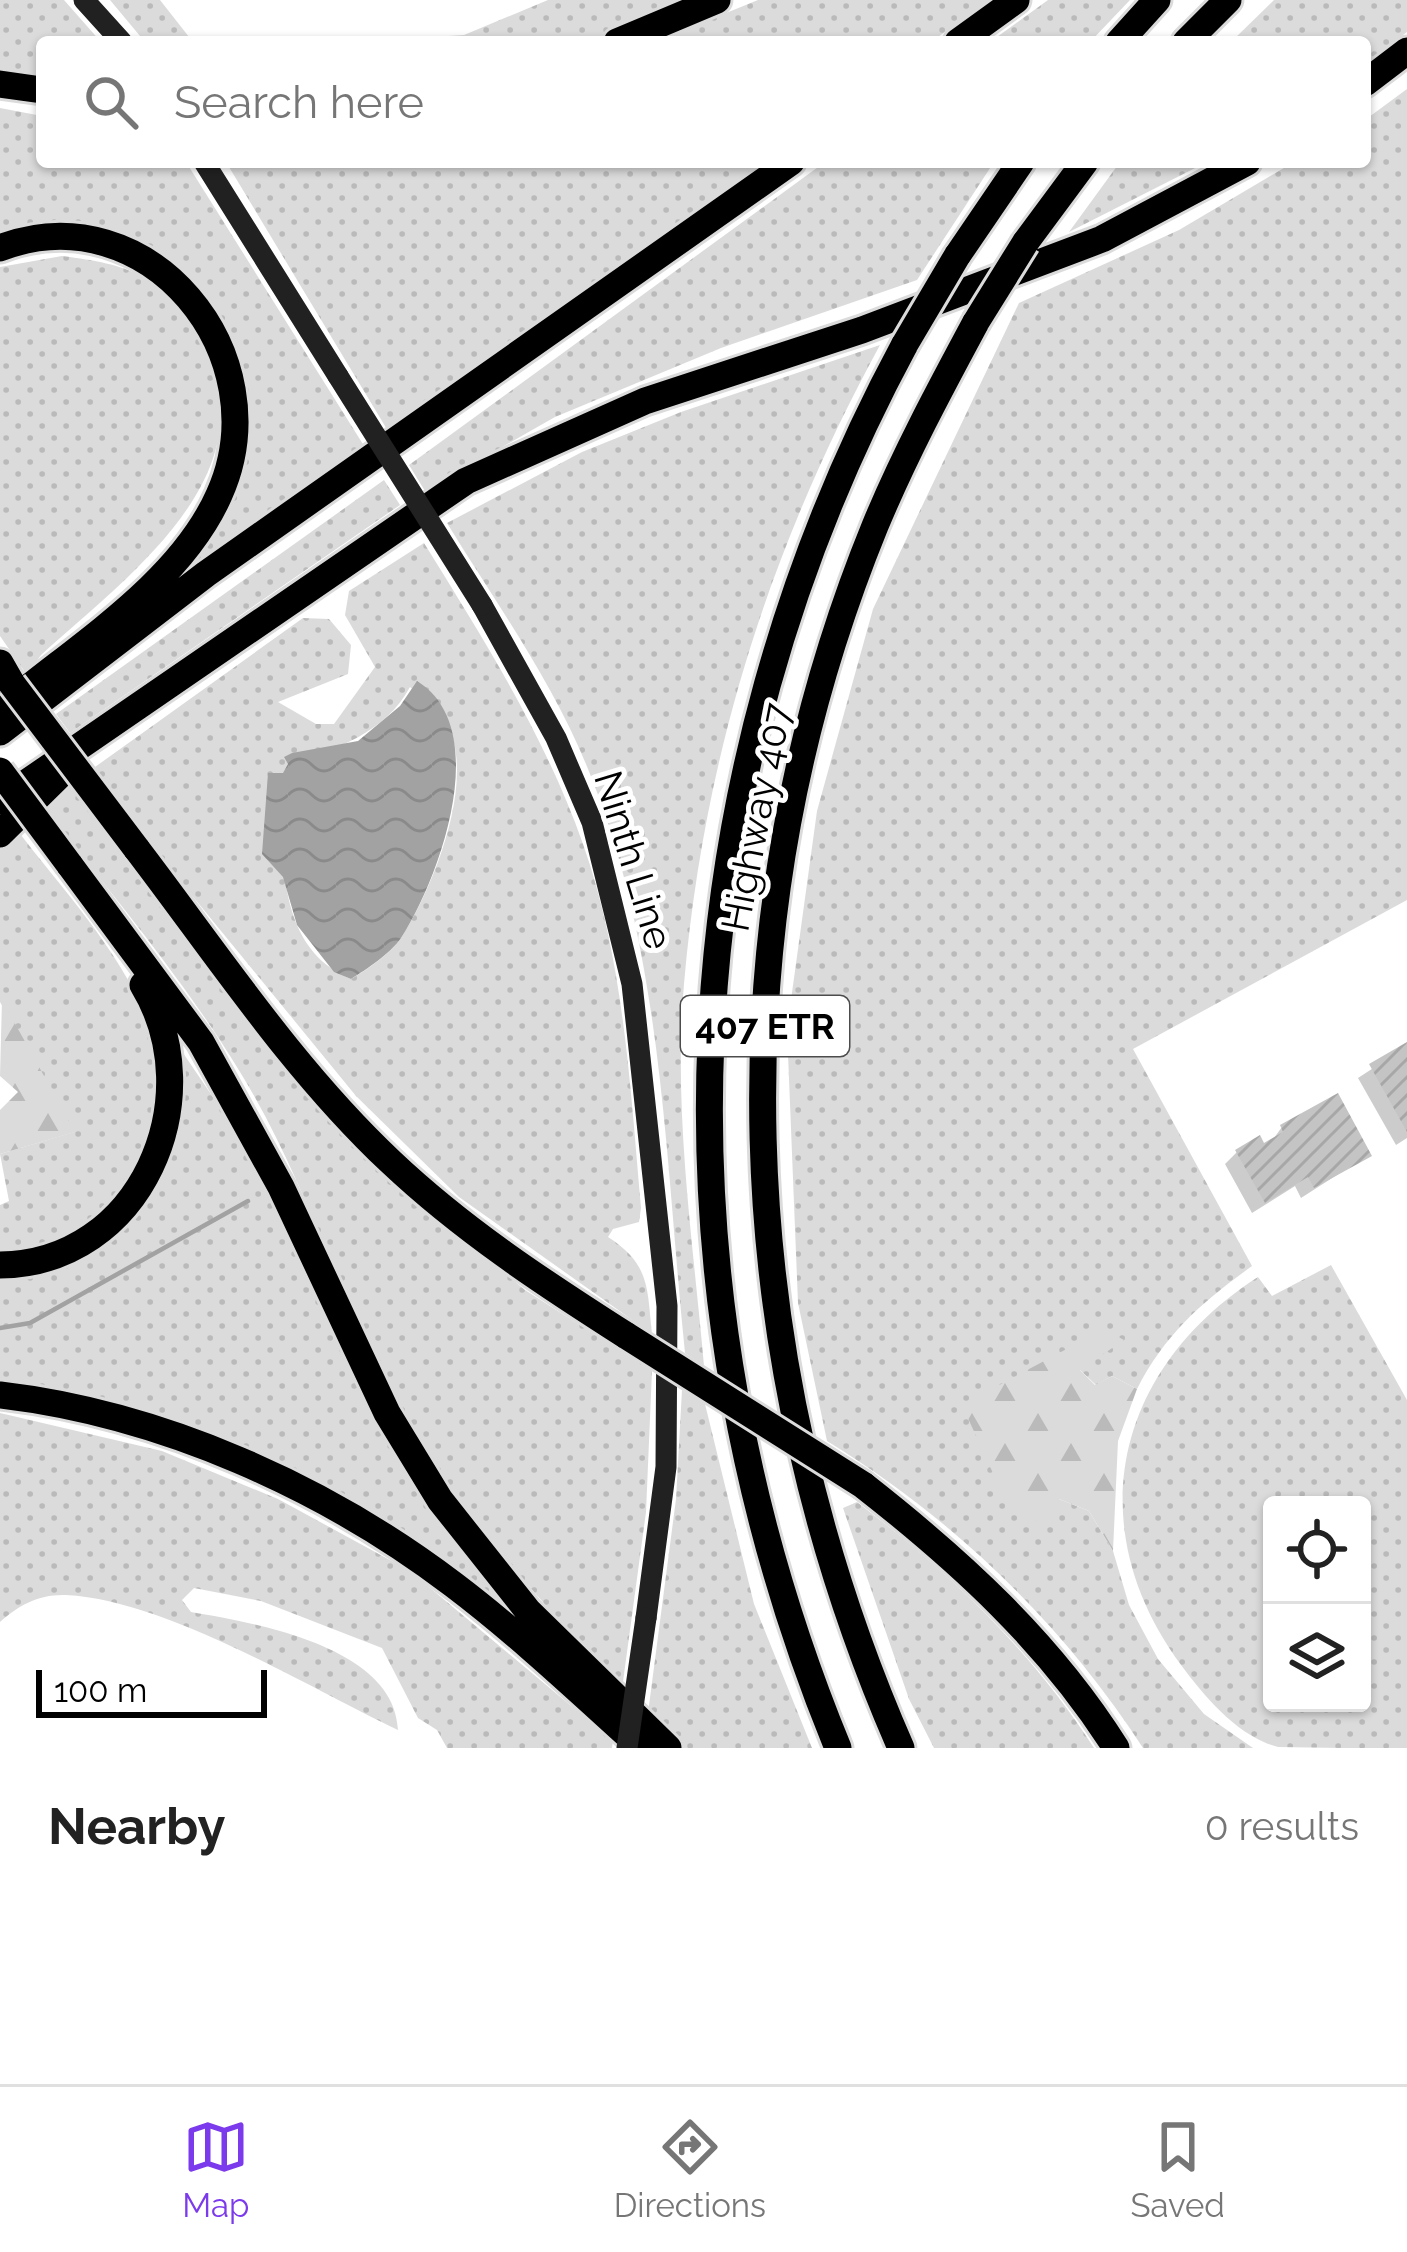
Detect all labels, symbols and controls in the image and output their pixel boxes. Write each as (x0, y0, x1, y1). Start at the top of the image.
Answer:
search box (36, 36, 1371, 168)
icon: search (78, 69, 144, 135)
text: Search here (174, 76, 424, 129)
street label: Highway 407 (711, 699, 801, 935)
street label: Ninth Line (585, 765, 683, 955)
road number: 407 ETR (681, 996, 849, 1056)
map controls (1263, 1496, 1371, 1712)
button: locate (1263, 1496, 1371, 1604)
button: layers (1263, 1604, 1371, 1712)
scale bar (36, 1664, 267, 1717)
text: 100 m (54, 1671, 147, 1710)
text: Nearby (48, 1796, 225, 1856)
text: 0 results (1205, 1803, 1359, 1849)
tab: Map (182, 2114, 249, 2225)
tab: Directions (614, 2114, 766, 2225)
tab: Saved (1130, 2114, 1225, 2225)

